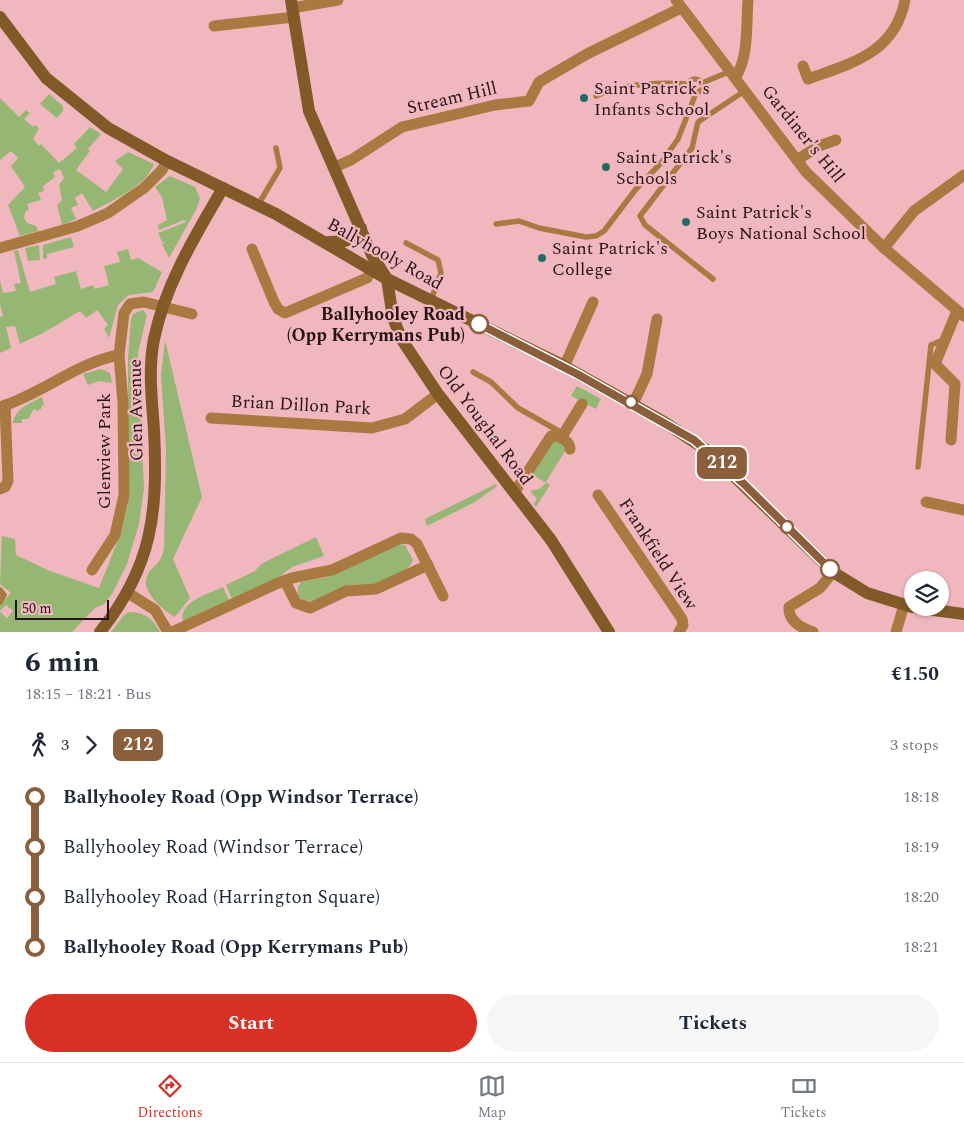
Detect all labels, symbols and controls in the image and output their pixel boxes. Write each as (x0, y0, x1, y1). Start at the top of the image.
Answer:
street label: Stream Hill (404, 75, 500, 121)
place label: Saint Patrick's Infants School (594, 75, 710, 123)
street label: Gardiner's Hill (755, 79, 851, 189)
marker: Saint Patrick's Infants School (578, 92, 590, 104)
place label: Saint Patrick's Schools (616, 144, 732, 192)
marker: Saint Patrick's Schools (600, 161, 612, 173)
place label: Saint Patrick's Boys National School (696, 199, 866, 247)
street label: Ballyhooly Road (322, 211, 448, 297)
marker: Saint Patrick's Boys National School (680, 216, 692, 228)
place label: Saint Patrick's College (552, 235, 668, 283)
marker: Saint Patrick's College (536, 252, 548, 264)
place label: Ballyhooley Road (Opp Kerrymans Pub) (287, 301, 466, 349)
marker: Ballyhooley Road (Opp Kerrymans Pub) (469, 314, 489, 334)
street label: Glen Avenue (122, 359, 150, 461)
street label: Old Youghal Road (431, 359, 539, 491)
street label: Brian Dillon Park (230, 388, 372, 422)
street label: Glenview Park (91, 393, 118, 509)
unlabelled marker (624, 395, 638, 409)
line badge: 212 (693, 447, 751, 479)
text: 212 (707, 449, 737, 476)
street label: Frankfield View (612, 493, 705, 616)
unlabelled marker (780, 520, 794, 534)
unlabelled marker (820, 559, 840, 579)
map controls (904, 571, 949, 616)
button: layers (904, 571, 949, 616)
scale bar (15, 597, 109, 620)
text: 50 m (22, 598, 52, 619)
text: 6 min (25, 641, 100, 684)
text: €1.50 (891, 660, 939, 689)
text: 18:15 – 18:21 · Bus (25, 682, 151, 706)
icon: walk (25, 731, 53, 759)
icon: forward (77, 731, 105, 759)
text: 212 (123, 731, 153, 758)
text: 3 (61, 733, 69, 757)
text: 3 stops (890, 733, 939, 757)
text: Ballyhooley Road (Opp Windsor Terrace) (63, 783, 418, 812)
text: 18:18 (903, 785, 939, 809)
text: Ballyhooley Road (Windsor Terrace) (63, 833, 363, 862)
text: 18:19 (903, 835, 939, 859)
text: Ballyhooley Road (Harrington Square) (63, 883, 380, 912)
text: 18:20 (903, 885, 939, 909)
text: Ballyhooley Road (Opp Kerrymans Pub) (63, 933, 408, 962)
text: 18:21 (903, 935, 939, 959)
button: Start (25, 994, 477, 1052)
button: Tickets (487, 994, 939, 1052)
tab: Directions (137, 1072, 203, 1123)
tab: Map (478, 1072, 506, 1123)
tab: Tickets (781, 1072, 827, 1123)

